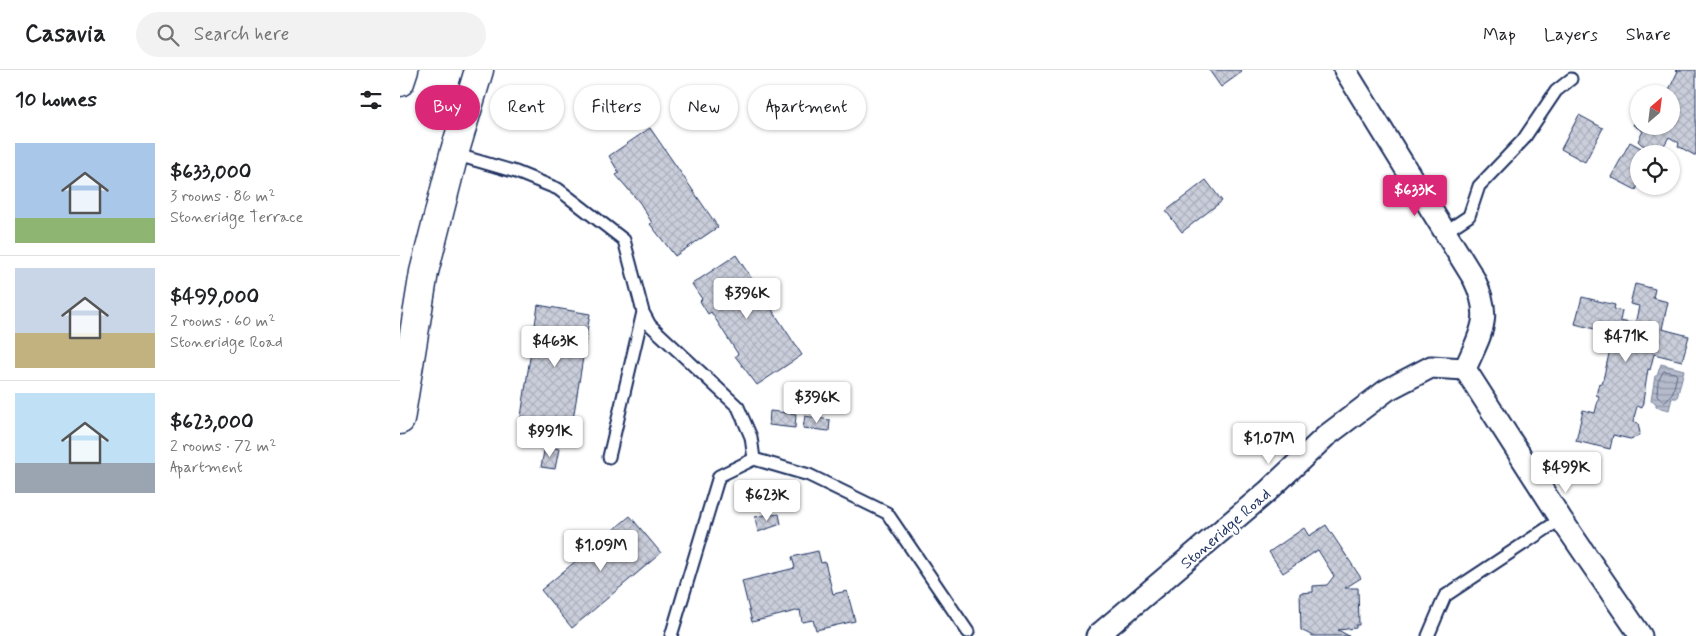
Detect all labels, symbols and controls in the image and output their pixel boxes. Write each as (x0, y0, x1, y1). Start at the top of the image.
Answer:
search box (136, 12, 486, 57)
text: Casavia (25, 19, 106, 50)
icon: search (154, 21, 182, 49)
text: Search here (194, 22, 289, 47)
text: Map (1483, 23, 1516, 47)
text: Layers (1544, 23, 1598, 47)
text: Share (1626, 23, 1671, 47)
chip: Buy (415, 85, 480, 130)
chip: Rent (490, 85, 564, 130)
chip: Filters (574, 85, 660, 130)
chip: New (670, 85, 738, 130)
chip: Apartment (748, 85, 866, 130)
north arrow (1630, 85, 1680, 135)
map controls (1630, 85, 1680, 195)
text: 10 homes (15, 86, 97, 114)
icon: filters (357, 86, 385, 114)
button: locate (1630, 145, 1680, 195)
text: $633,000 (170, 158, 251, 186)
icon: home (55, 163, 115, 223)
pin: $633K (1380, 174, 1450, 217)
text: $633K (1394, 180, 1436, 201)
text: 3 rooms · 86 m² (170, 186, 275, 207)
text: Stoneridge Terrace (170, 207, 304, 228)
pin: $396K (712, 278, 782, 320)
text: $499,000 (170, 283, 259, 311)
text: $396K (724, 283, 770, 304)
icon: home (55, 288, 115, 348)
text: 2 rooms · 60 m² (170, 311, 275, 332)
pin: $471K (1591, 320, 1661, 363)
pin: $463K (520, 326, 590, 368)
text: $471K (1604, 326, 1648, 347)
text: $463K (532, 331, 578, 352)
text: Stoneridge Road (170, 332, 283, 353)
pin: $396K (782, 382, 852, 424)
text: $396K (794, 387, 840, 408)
text: $623,000 (170, 408, 254, 436)
icon: home (55, 413, 115, 473)
pin: $991K (515, 416, 585, 458)
text: $991K (528, 421, 572, 442)
pin: $1.07M (1228, 422, 1310, 465)
text: $1.07M (1244, 428, 1294, 449)
text: 2 rooms · 72 m² (170, 436, 276, 457)
pin: $499K (1531, 452, 1601, 494)
text: Apartment (170, 457, 243, 478)
text: $499K (1542, 457, 1590, 478)
pin: $623K (732, 480, 802, 522)
street label: Stoneridge Road (1176, 484, 1276, 575)
text: $623K (745, 485, 789, 506)
pin: $1.09M (560, 530, 642, 572)
text: $1.09M (575, 535, 627, 556)

